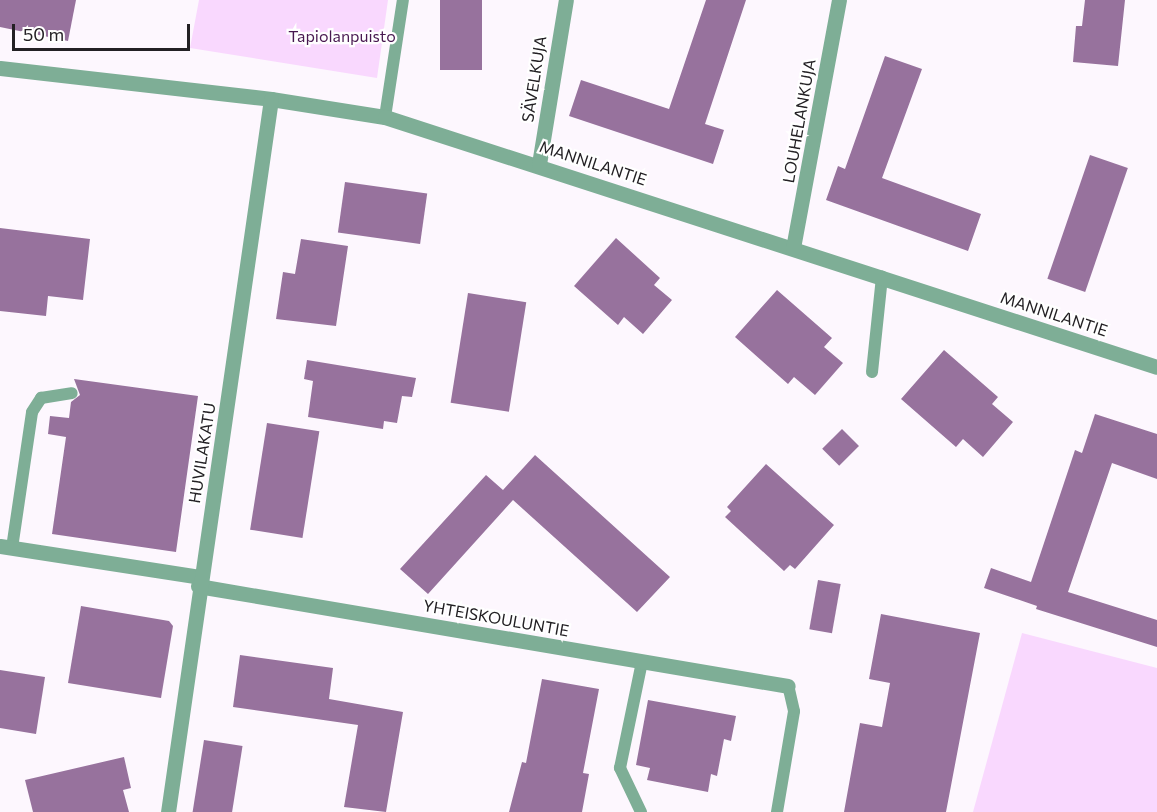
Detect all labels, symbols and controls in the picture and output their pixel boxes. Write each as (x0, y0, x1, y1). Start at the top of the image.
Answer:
scale bar (15, 12, 194, 50)
text: 50 m (23, 23, 64, 45)
park label: Tapiolanpuisto (288, 26, 396, 46)
street label: SÄVELKUJA (518, 35, 550, 123)
street label: LOUHELANKUJA (779, 58, 819, 184)
street label: MANNILANTIE (537, 137, 649, 189)
street label: MANNILANTIE (998, 288, 1110, 340)
street label: HUVILAKATU (185, 401, 219, 505)
street label: YHTEISKOULUNTIE (421, 596, 571, 640)

